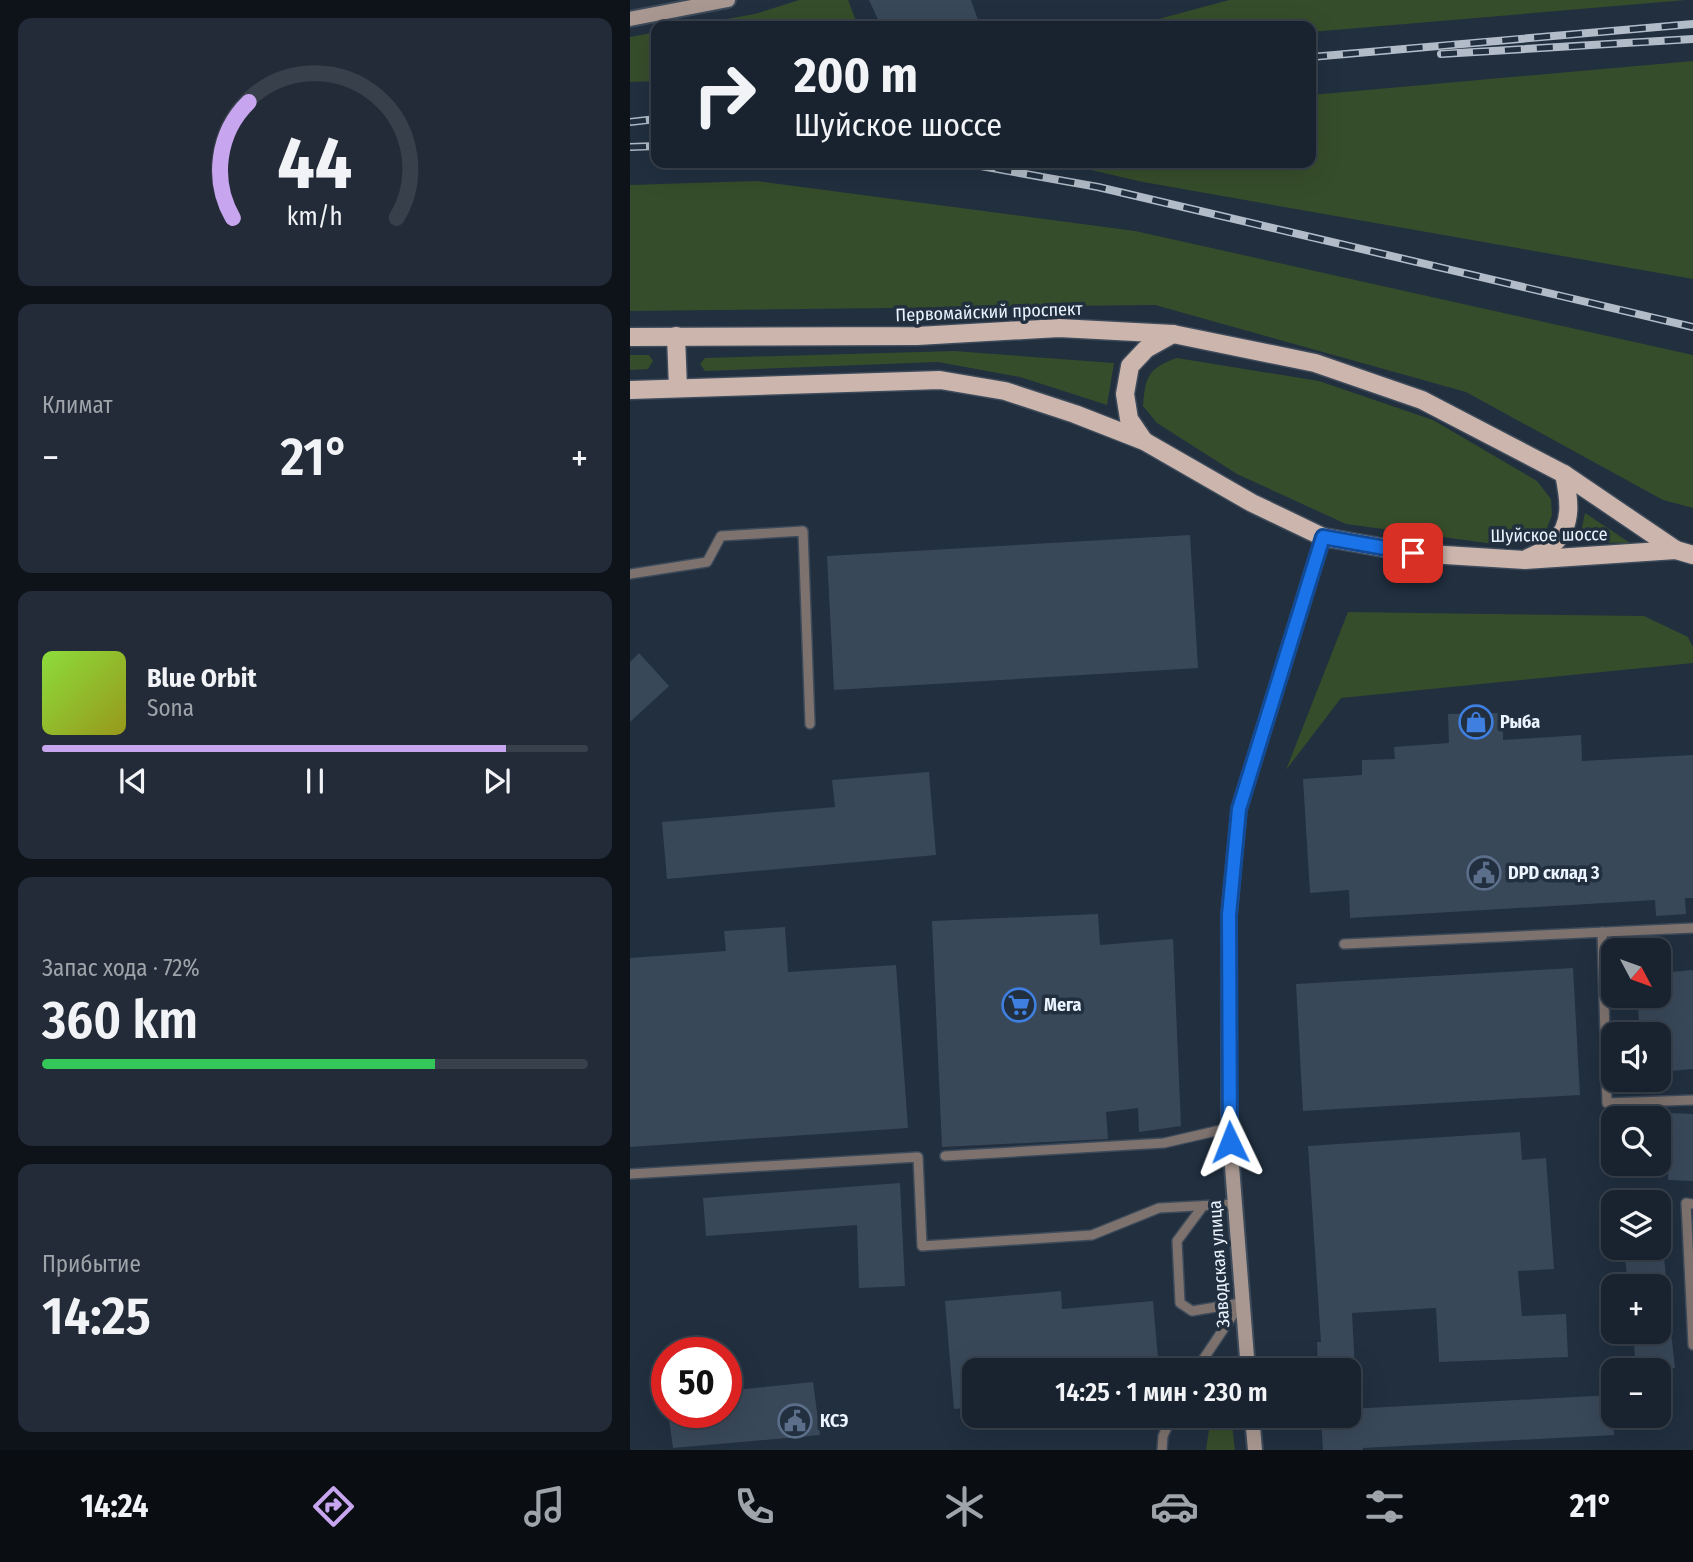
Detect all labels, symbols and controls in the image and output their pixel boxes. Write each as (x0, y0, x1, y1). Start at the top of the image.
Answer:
text: 200 m (794, 46, 918, 105)
icon: right (679, 49, 770, 140)
text: Шуйское шоссе (794, 106, 1002, 144)
text: 44 (278, 121, 352, 208)
text: km/h (287, 202, 343, 232)
street label: Первомайский проспект (895, 298, 1084, 326)
text: Климат (42, 391, 113, 419)
text: 21° (280, 426, 349, 489)
text: − (42, 435, 59, 481)
text: + (571, 435, 588, 481)
pin (1383, 523, 1443, 583)
street label: Шуйское шоссе (1490, 523, 1608, 547)
icon: arrive (1394, 534, 1432, 572)
text: Blue Orbit (147, 663, 257, 694)
text: Sona (147, 694, 194, 722)
shop icon: Рыба (1457, 703, 1495, 741)
place label: Рыба (1500, 711, 1540, 733)
icon: previous (114, 762, 152, 800)
icon: pause (296, 762, 334, 800)
icon: next (478, 762, 516, 800)
public building icon: DPD склад 3 (1465, 854, 1503, 892)
place label: DPD склад 3 (1508, 862, 1600, 884)
north arrow (1601, 938, 1671, 1008)
map controls (1601, 938, 1671, 1428)
text: Запас хода · 72% (42, 954, 200, 982)
supermarket icon: Мега (1000, 986, 1038, 1024)
text: 360 km (42, 989, 198, 1052)
place label: Мега (1044, 994, 1082, 1016)
button: sound (1601, 1022, 1671, 1092)
position arrow (1193, 1105, 1267, 1179)
button: search (1601, 1106, 1671, 1176)
button: layers (1601, 1190, 1671, 1260)
street label: Заводская улица (1204, 1199, 1234, 1328)
text: Прибытие (42, 1250, 141, 1278)
button: + (1601, 1274, 1671, 1344)
text: 14:25 (42, 1285, 151, 1348)
speed limit sign: 50 (651, 1337, 742, 1428)
button: − (1601, 1358, 1671, 1428)
text: 14:25 · 1 мин · 230 m (1055, 1377, 1268, 1408)
public building icon: КСЭ (776, 1402, 814, 1440)
place label: КСЭ (820, 1410, 848, 1432)
icon: directions (309, 1482, 358, 1531)
icon: music (520, 1482, 569, 1531)
icon: phone (730, 1482, 779, 1531)
icon: climate (940, 1482, 989, 1531)
icon: car (1150, 1482, 1199, 1531)
icon: filters (1360, 1482, 1409, 1531)
text: 14:24 (81, 1487, 148, 1525)
text: 21° (1570, 1487, 1612, 1525)

